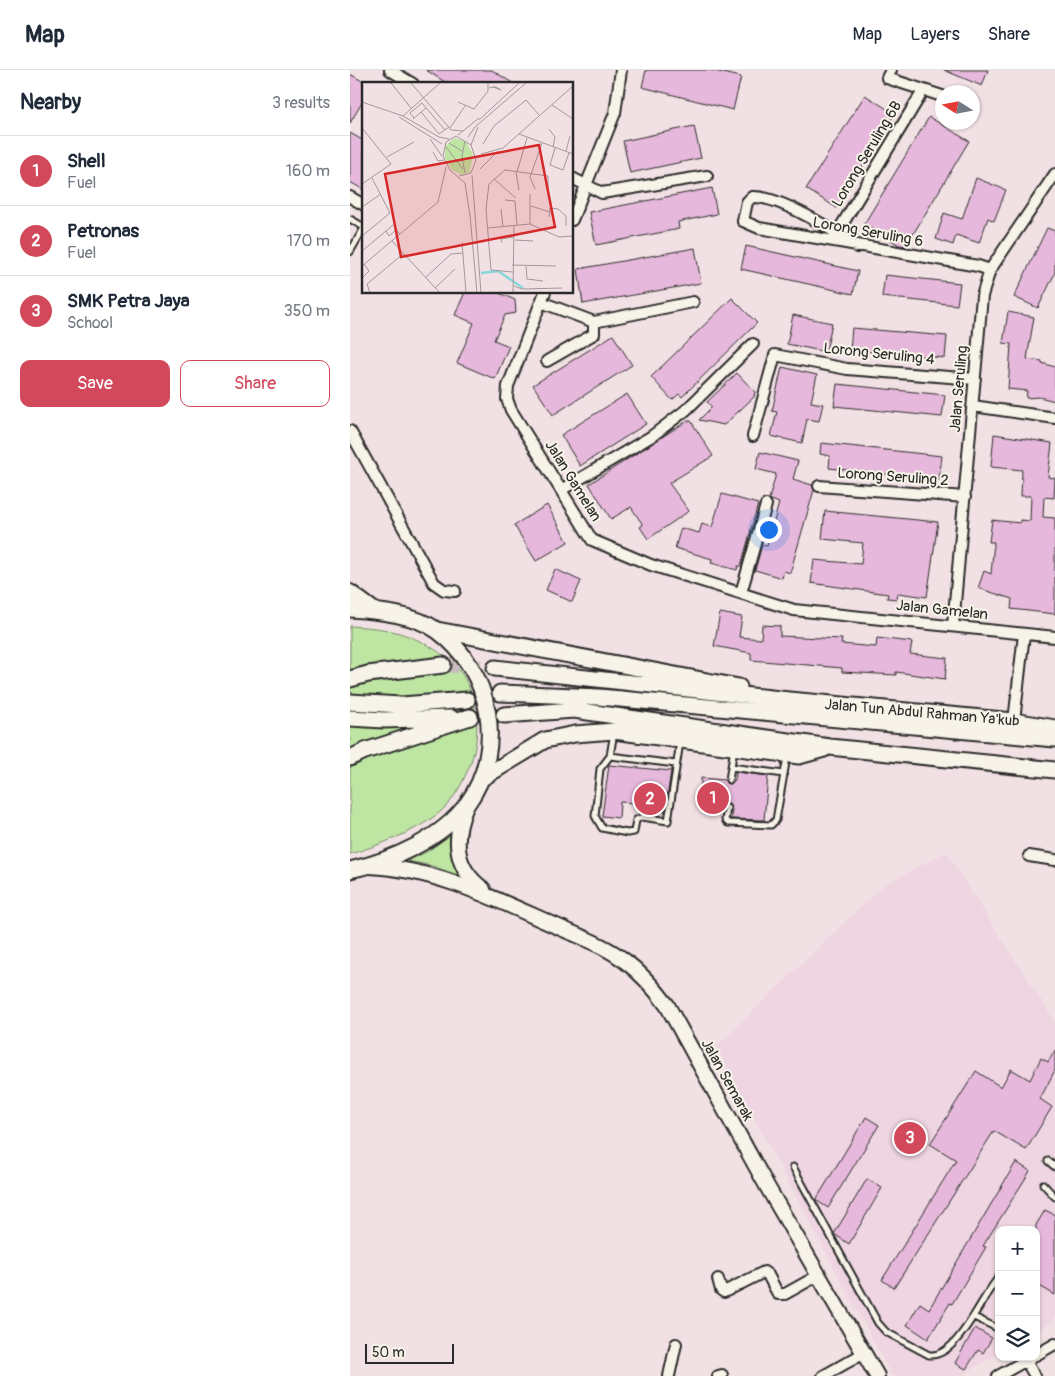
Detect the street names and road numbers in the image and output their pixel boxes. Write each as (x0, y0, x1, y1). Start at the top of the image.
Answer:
street label: Lorong Seruling 6B (828, 98, 906, 210)
street label: Lorong Seruling 6 (811, 213, 925, 251)
street label: Lorong Seruling 4 (822, 339, 936, 369)
street label: Jalan Seruling (946, 345, 972, 433)
street label: Jalan Gamelan (541, 437, 605, 525)
street label: Lorong Seruling 2 (837, 464, 949, 490)
street label: Jalan Gamelan (895, 596, 989, 624)
street label: Jalan Tun Abdul Rahman Ya'kub (824, 695, 1020, 731)
street label: Jalan Semarak (697, 1036, 758, 1125)

